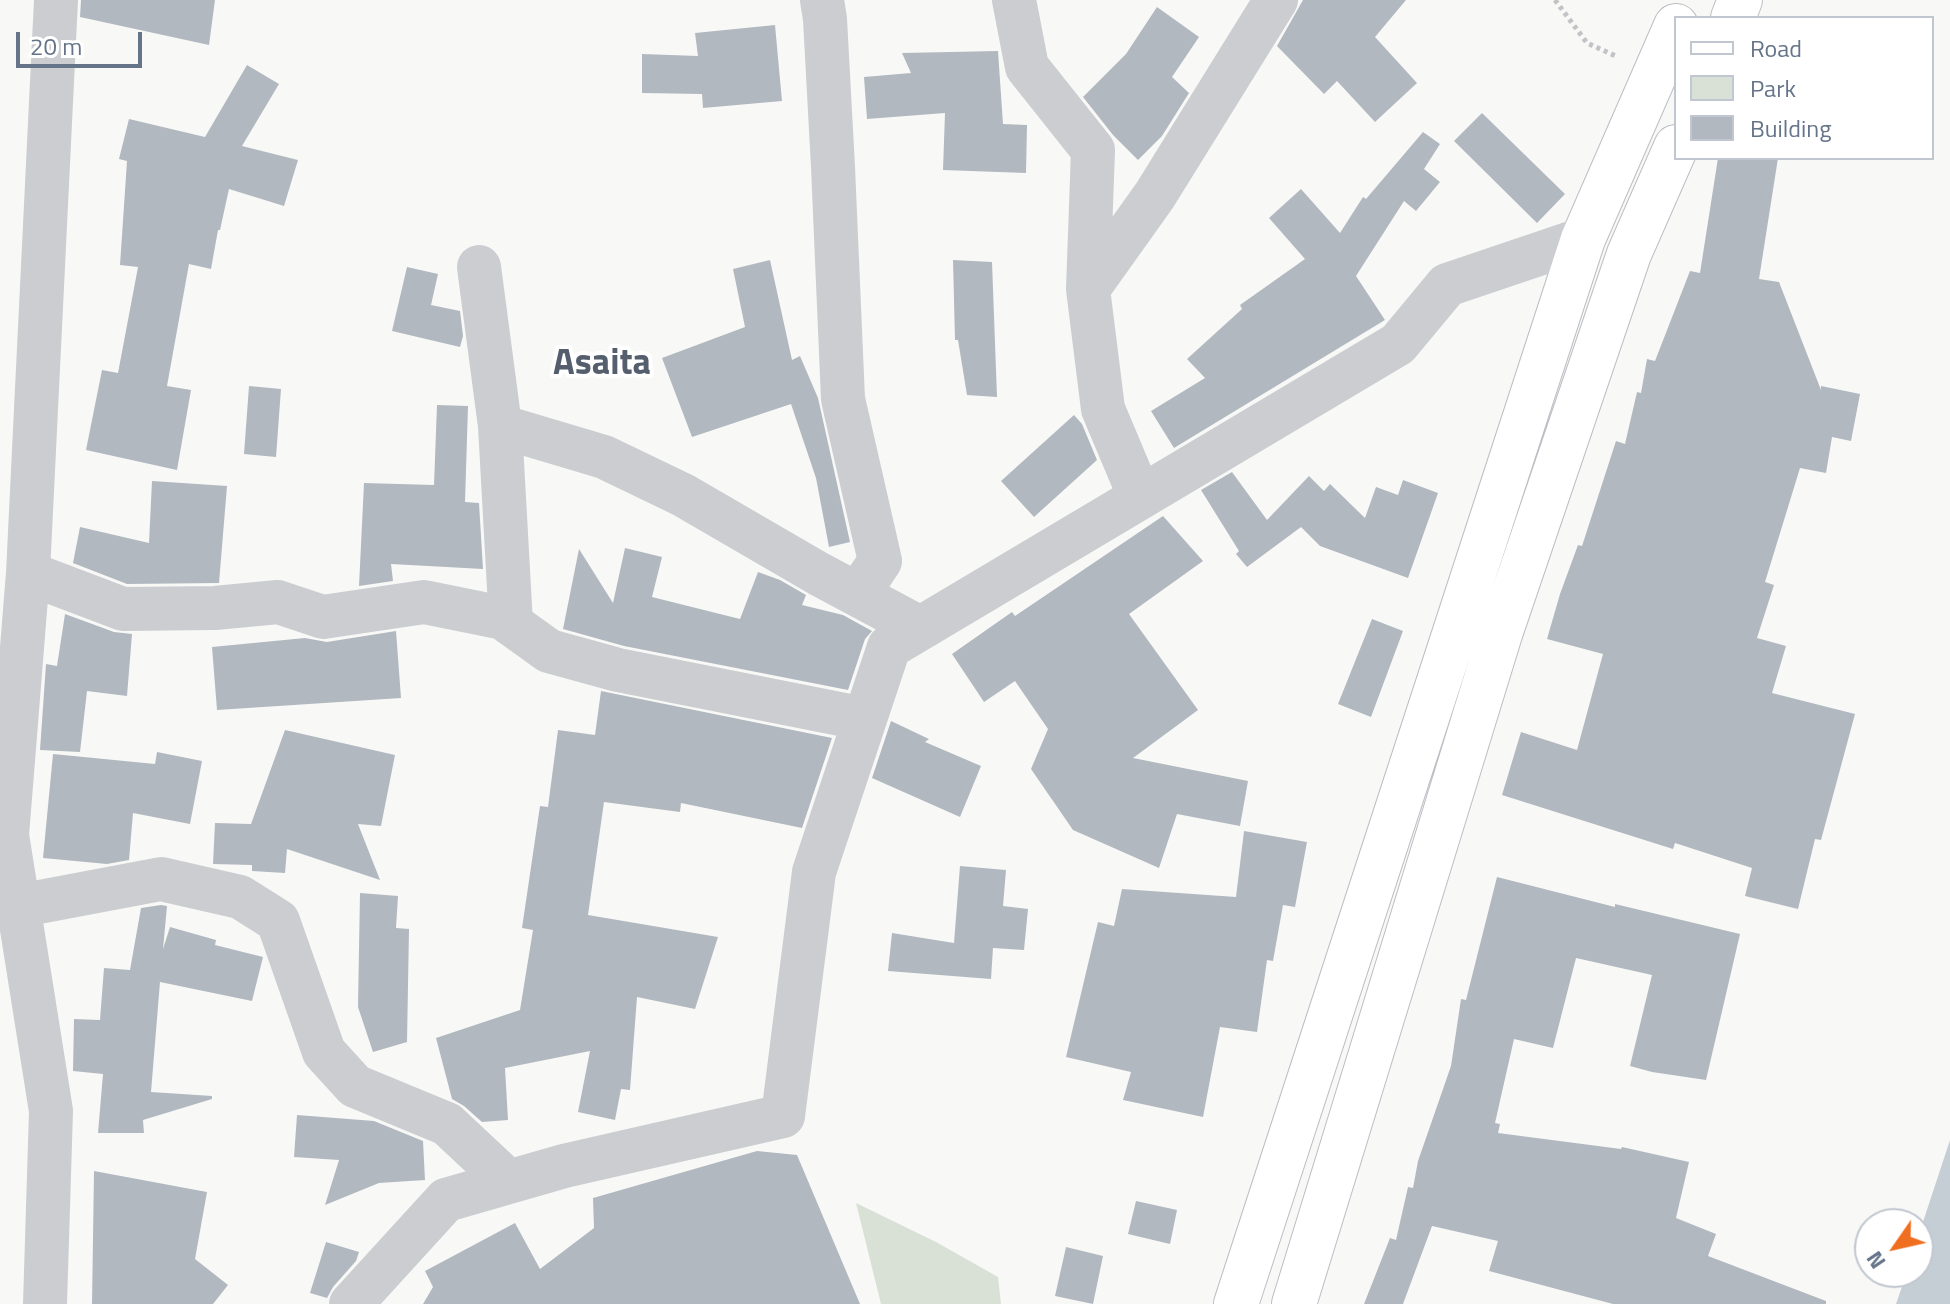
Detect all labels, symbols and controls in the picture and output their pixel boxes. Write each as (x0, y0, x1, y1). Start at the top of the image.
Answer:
scale bar (20, 16, 146, 66)
legend (1674, 16, 1934, 160)
text: 20 m (30, 28, 82, 64)
text: Road (1750, 30, 1802, 66)
text: Park (1750, 70, 1796, 106)
text: Building (1750, 110, 1832, 146)
district label: Asaita (553, 343, 651, 387)
north arrow (1854, 1208, 1934, 1288)
text: N (1857, 1244, 1894, 1276)

